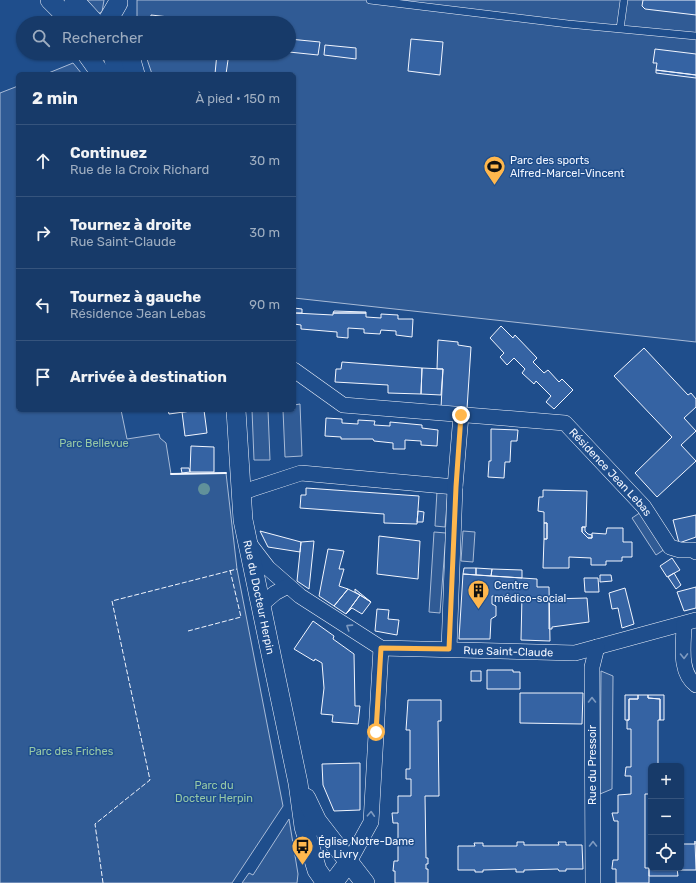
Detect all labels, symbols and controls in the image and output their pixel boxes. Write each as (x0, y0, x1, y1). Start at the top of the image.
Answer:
search box (16, 16, 296, 60)
icon: search (30, 27, 52, 49)
text: Rechercher (62, 29, 143, 47)
text: 2 min (32, 88, 78, 108)
text: À pied · 150 m (196, 91, 280, 106)
text: Continuez (70, 144, 147, 162)
icon: ahead (32, 150, 54, 172)
text: 30 m (249, 153, 280, 168)
sports icon: Parc des sports Alfred-Marcel-Vincent (482, 153, 508, 186)
place label: Parc des sports Alfred-Marcel-Vincent (510, 154, 625, 180)
text: Rue de la Croix Richard (70, 162, 209, 177)
text: Tournez à droite (70, 216, 191, 234)
icon: right (32, 222, 54, 244)
text: 30 m (249, 225, 280, 240)
text: Rue Saint-Claude (70, 234, 176, 249)
text: Tournez à gauche (70, 288, 201, 306)
icon: left (32, 294, 54, 316)
text: 90 m (249, 297, 280, 312)
text: Résidence Jean Lebas (70, 306, 206, 321)
icon: arrive (32, 366, 54, 388)
text: Arrivée à destination (70, 368, 227, 386)
route end (452, 406, 470, 424)
street label: Résidence Jean Lebas (567, 425, 655, 519)
park label: Parc Bellevue (59, 437, 129, 450)
street label: Rue du Docteur Herpin (241, 539, 277, 655)
building icon: Centre médico-social (465, 578, 491, 611)
place label: Centre médico-social (494, 579, 566, 605)
one-way arrow (346, 625, 353, 632)
street label: Rue Saint-Claude (463, 644, 553, 659)
one-way arrow (680, 653, 688, 659)
one-way arrow (588, 697, 596, 703)
route start (367, 723, 385, 741)
street label: Rue du Pressoir (586, 724, 599, 805)
park label: Parc des Friches (29, 745, 114, 758)
map controls (648, 763, 684, 871)
button: + (648, 763, 684, 799)
park label: Parc du Docteur Herpin (175, 779, 253, 805)
button: − (648, 799, 684, 835)
one-way arrow (367, 811, 376, 817)
bus stop icon: Église Notre-Dame de Livry (289, 834, 315, 867)
place label: Église Notre-Dame de Livry (318, 835, 414, 861)
button: locate (648, 835, 684, 871)
one-way arrow (589, 841, 597, 847)

